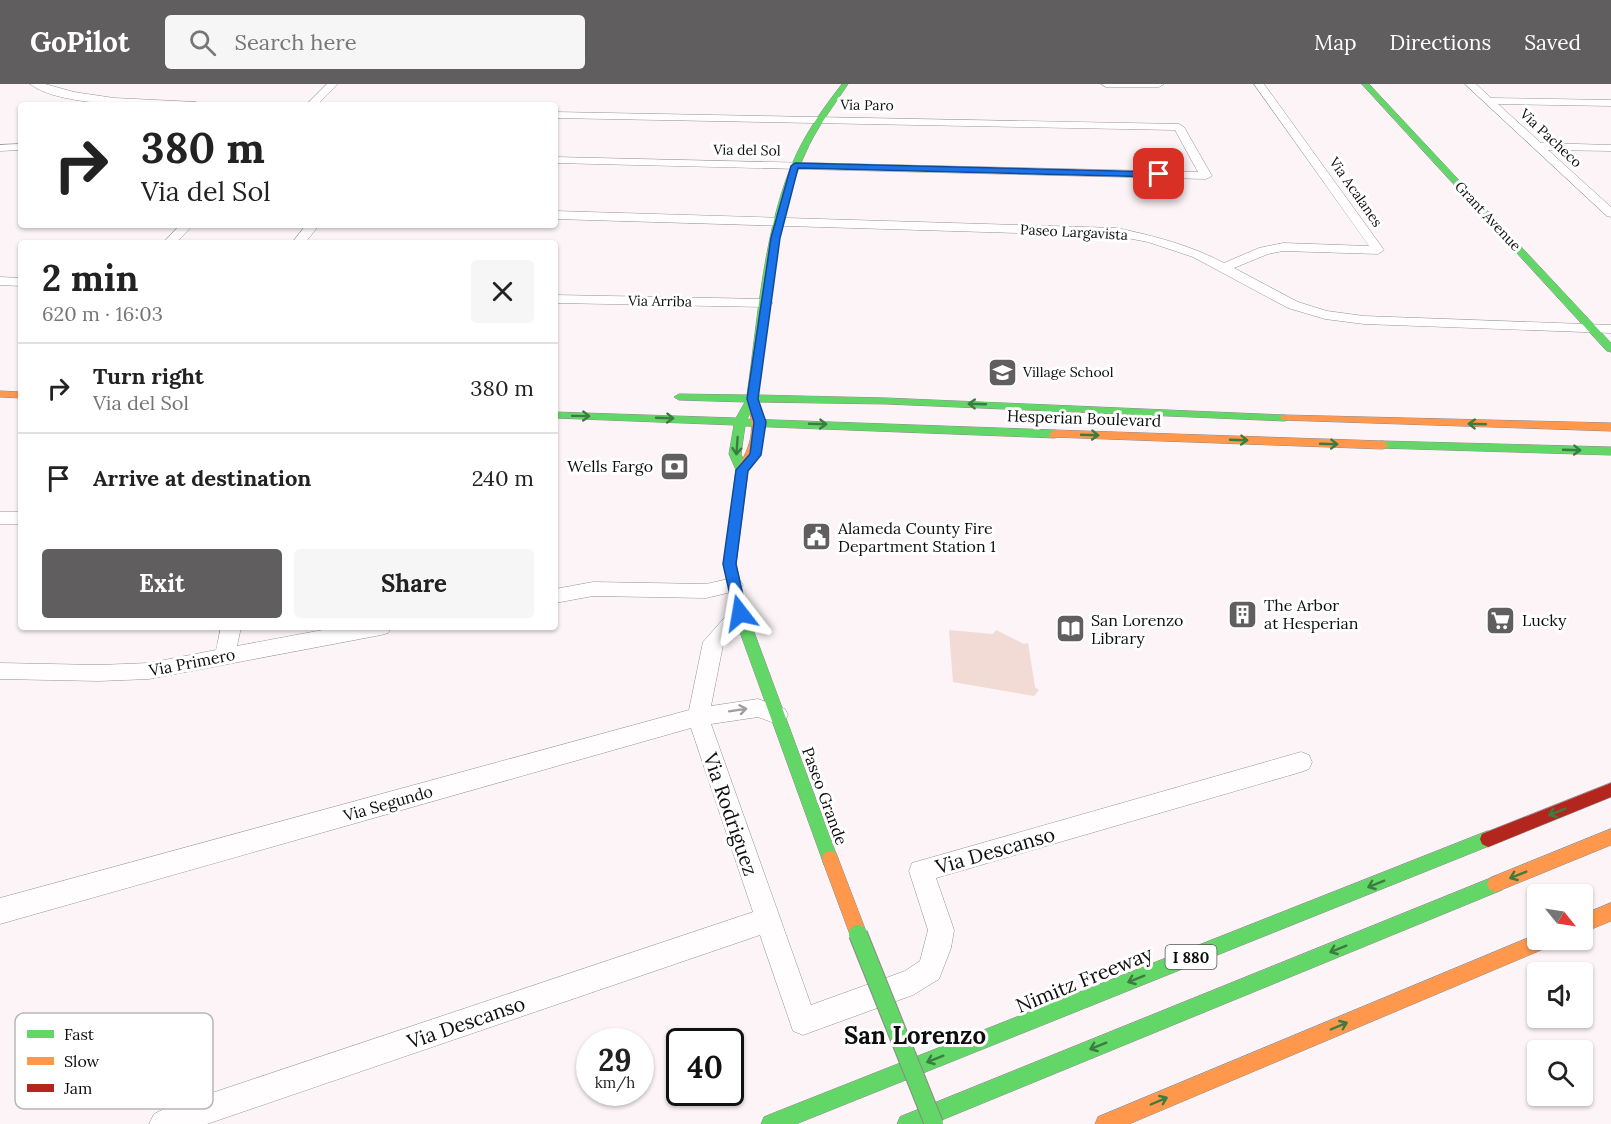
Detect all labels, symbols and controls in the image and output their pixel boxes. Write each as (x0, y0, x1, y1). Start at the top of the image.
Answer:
search box (165, 15, 585, 69)
text: GoPilot (30, 24, 129, 60)
icon: search (186, 26, 219, 59)
text: Search here (234, 28, 357, 56)
text: Map (1314, 29, 1357, 56)
text: Directions (1390, 29, 1491, 56)
text: Saved (1524, 29, 1581, 56)
street label: Via Paro (839, 96, 894, 114)
street label: Via Pacheco (1515, 104, 1586, 171)
text: 380 m (141, 121, 265, 175)
icon: right (42, 126, 120, 204)
street label: Via del Sol (712, 140, 781, 160)
pin (1133, 148, 1184, 199)
street label: Via Acalanes (1325, 153, 1387, 230)
icon: arrive (1142, 157, 1175, 190)
text: Via del Sol (141, 174, 271, 208)
street label: Grant Avenue (1451, 177, 1525, 255)
street label: Paseo Largavista (1020, 220, 1128, 244)
text: 2 min (42, 255, 139, 301)
button: close (471, 260, 534, 323)
street label: Via Arriba (627, 291, 692, 311)
text: 620 m · 16:03 (42, 301, 163, 326)
school or university icon: Village School (986, 356, 1018, 388)
text: Turn right (93, 362, 204, 390)
place label: Village School (1022, 363, 1114, 381)
icon: right (42, 372, 75, 405)
text: 380 m (470, 374, 534, 402)
text: Via del Sol (93, 390, 189, 415)
one-way arrow (967, 399, 987, 410)
street label: Hesperian Boulevard (1006, 405, 1162, 431)
one-way arrow (570, 410, 590, 421)
one-way arrow (654, 413, 674, 424)
one-way arrow (1468, 418, 1488, 429)
one-way arrow (808, 419, 828, 430)
one-way arrow (1079, 429, 1099, 440)
one-way arrow (1228, 435, 1248, 446)
one-way arrow (731, 436, 742, 456)
one-way arrow (1318, 438, 1338, 449)
one-way arrow (1561, 444, 1581, 456)
bank icon: Wells Fargo (658, 450, 690, 482)
place label: Wells Fargo (567, 456, 653, 476)
icon: arrive (42, 462, 75, 495)
text: Arrive at destination (93, 464, 311, 492)
text: 240 m (472, 464, 534, 492)
place label: Alameda County Fire Department Station 1 (837, 518, 996, 556)
public building icon: Alameda County Fire Department Station 1 (801, 521, 833, 553)
button: Exit (42, 549, 282, 618)
button: Share (294, 549, 534, 618)
position arrow (708, 581, 772, 645)
place label: The Arbor at Hesperian (1264, 595, 1359, 633)
building icon: The Arbor at Hesperian (1227, 598, 1259, 630)
supermarket icon: Lucky (1485, 604, 1517, 636)
place label: San Lorenzo Library (1091, 610, 1183, 648)
place label: Lucky (1522, 610, 1567, 630)
library icon: San Lorenzo Library (1054, 613, 1086, 645)
street label: Via Primero (146, 644, 237, 680)
one-way arrow (727, 705, 747, 716)
street label: Paseo Grande (798, 744, 852, 848)
street label: Via Rodriguez (698, 748, 764, 879)
street label: Via Segundo (340, 781, 435, 826)
one-way arrow (1548, 807, 1566, 818)
street label: Via Descanso (931, 821, 1058, 879)
one-way arrow (1509, 870, 1527, 881)
one-way arrow (1367, 879, 1385, 890)
north arrow (1527, 884, 1593, 950)
map controls (1527, 884, 1593, 1106)
street label: Nimitz Freeway (1012, 940, 1156, 1018)
one-way arrow (1329, 944, 1347, 955)
road number: I 880 (1166, 945, 1216, 969)
button: sound (1527, 962, 1593, 1028)
one-way arrow (1127, 974, 1146, 985)
street label: Via Descanso (403, 990, 528, 1054)
legend (15, 1013, 213, 1109)
district label: San Lorenzo (844, 1020, 986, 1051)
one-way arrow (1329, 1020, 1347, 1031)
text: Fast (64, 1024, 95, 1044)
speed limit sign: 40 (666, 1028, 744, 1106)
button: search (1527, 1040, 1593, 1106)
text: 29 (598, 1041, 632, 1079)
one-way arrow (1090, 1041, 1108, 1052)
text: Slow (64, 1051, 100, 1071)
one-way arrow (926, 1054, 945, 1065)
text: km/h (595, 1073, 635, 1092)
text: Jam (63, 1078, 92, 1098)
one-way arrow (1149, 1095, 1168, 1106)

